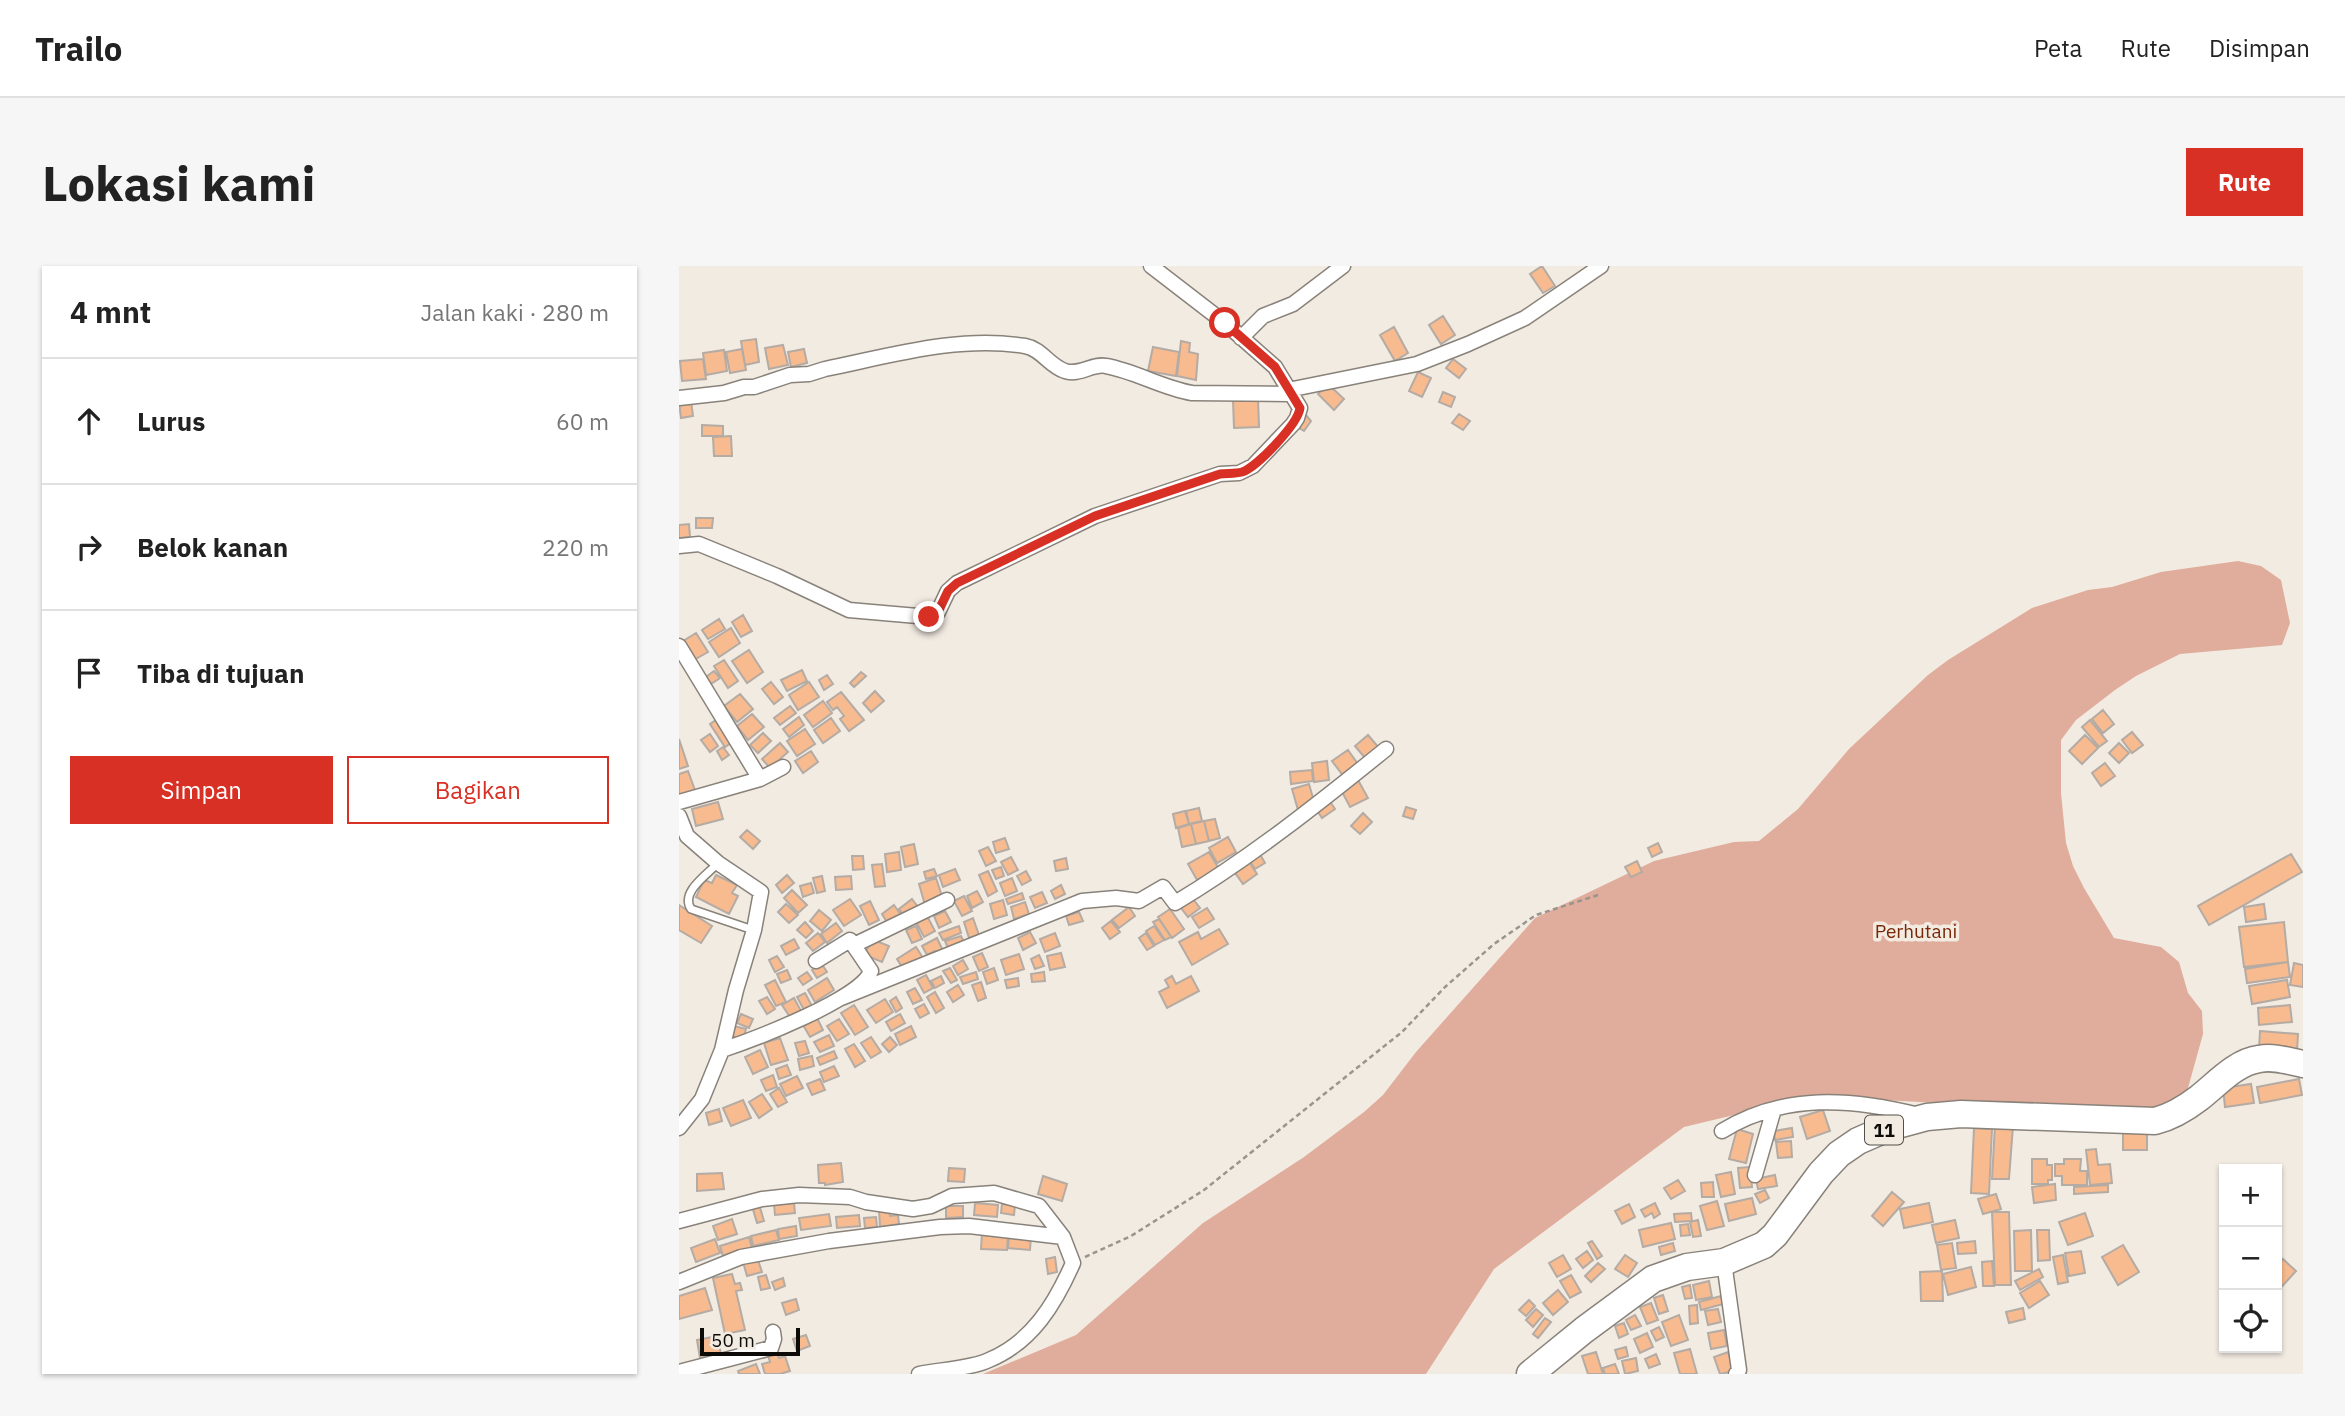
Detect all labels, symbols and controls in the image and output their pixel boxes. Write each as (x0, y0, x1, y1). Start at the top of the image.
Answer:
text: Trailo (35, 27, 122, 70)
text: Peta (2034, 32, 2082, 64)
text: Rute (2120, 32, 2171, 64)
text: Disimpan (2209, 32, 2310, 64)
button: Rute (2186, 148, 2303, 216)
text: Lokasi kami (42, 151, 316, 214)
text: 4 mnt (70, 292, 151, 331)
text: Jalan kaki · 280 m (421, 297, 609, 327)
route start (1209, 307, 1240, 338)
icon: ahead (70, 402, 108, 440)
text: Lurus (137, 404, 205, 438)
text: 60 m (556, 406, 609, 436)
icon: right (70, 528, 108, 566)
text: Belok kanan (137, 530, 288, 564)
text: 220 m (542, 532, 609, 562)
route end (913, 601, 944, 632)
icon: arrive (70, 654, 108, 692)
text: Tiba di tujuan (137, 656, 304, 690)
button: Simpan (70, 756, 333, 824)
button: Bagikan (347, 756, 609, 824)
park label: Perhutani (1875, 919, 1957, 943)
road number: 11 (1865, 1116, 1903, 1144)
map controls (2219, 1164, 2282, 1353)
button: + (2219, 1164, 2282, 1227)
button: − (2219, 1227, 2282, 1290)
button: locate (2219, 1290, 2282, 1353)
scale bar (700, 1325, 800, 1357)
text: 50 m (711, 1328, 755, 1352)

